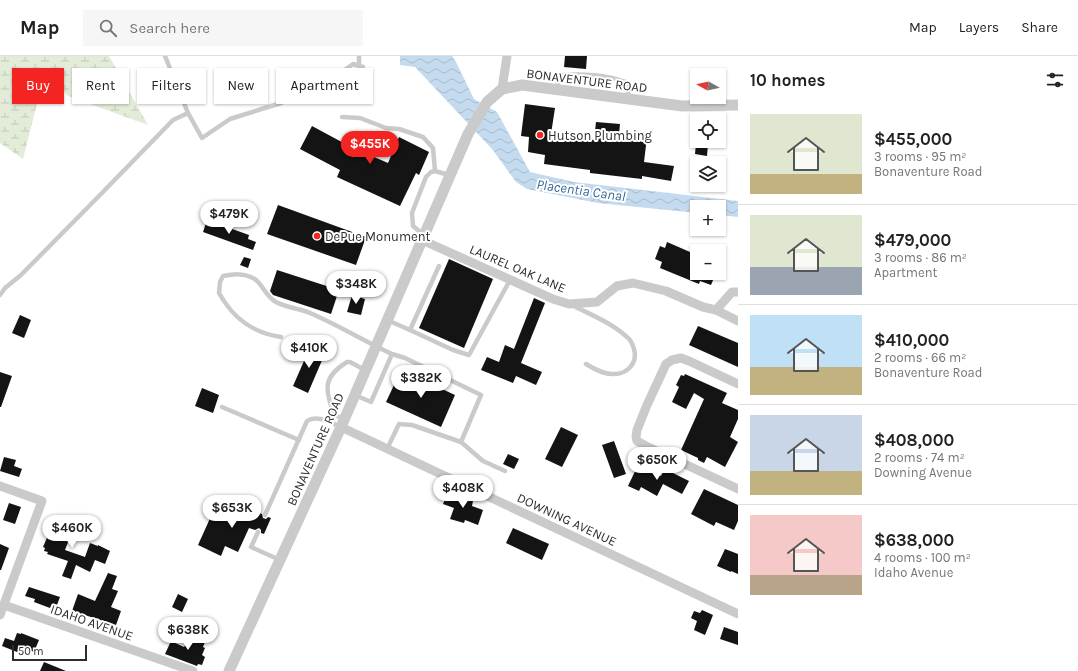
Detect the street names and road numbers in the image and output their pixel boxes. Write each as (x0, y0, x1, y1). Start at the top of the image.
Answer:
street label: BONAVENTURE ROAD (526, 66, 648, 95)
street label: LAUREL OAK LANE (467, 241, 568, 295)
street label: BONAVENTURE ROAD (284, 391, 347, 508)
street label: DOWNING AVENUE (515, 490, 619, 549)
street label: IDAHO AVENUE (49, 601, 135, 644)

